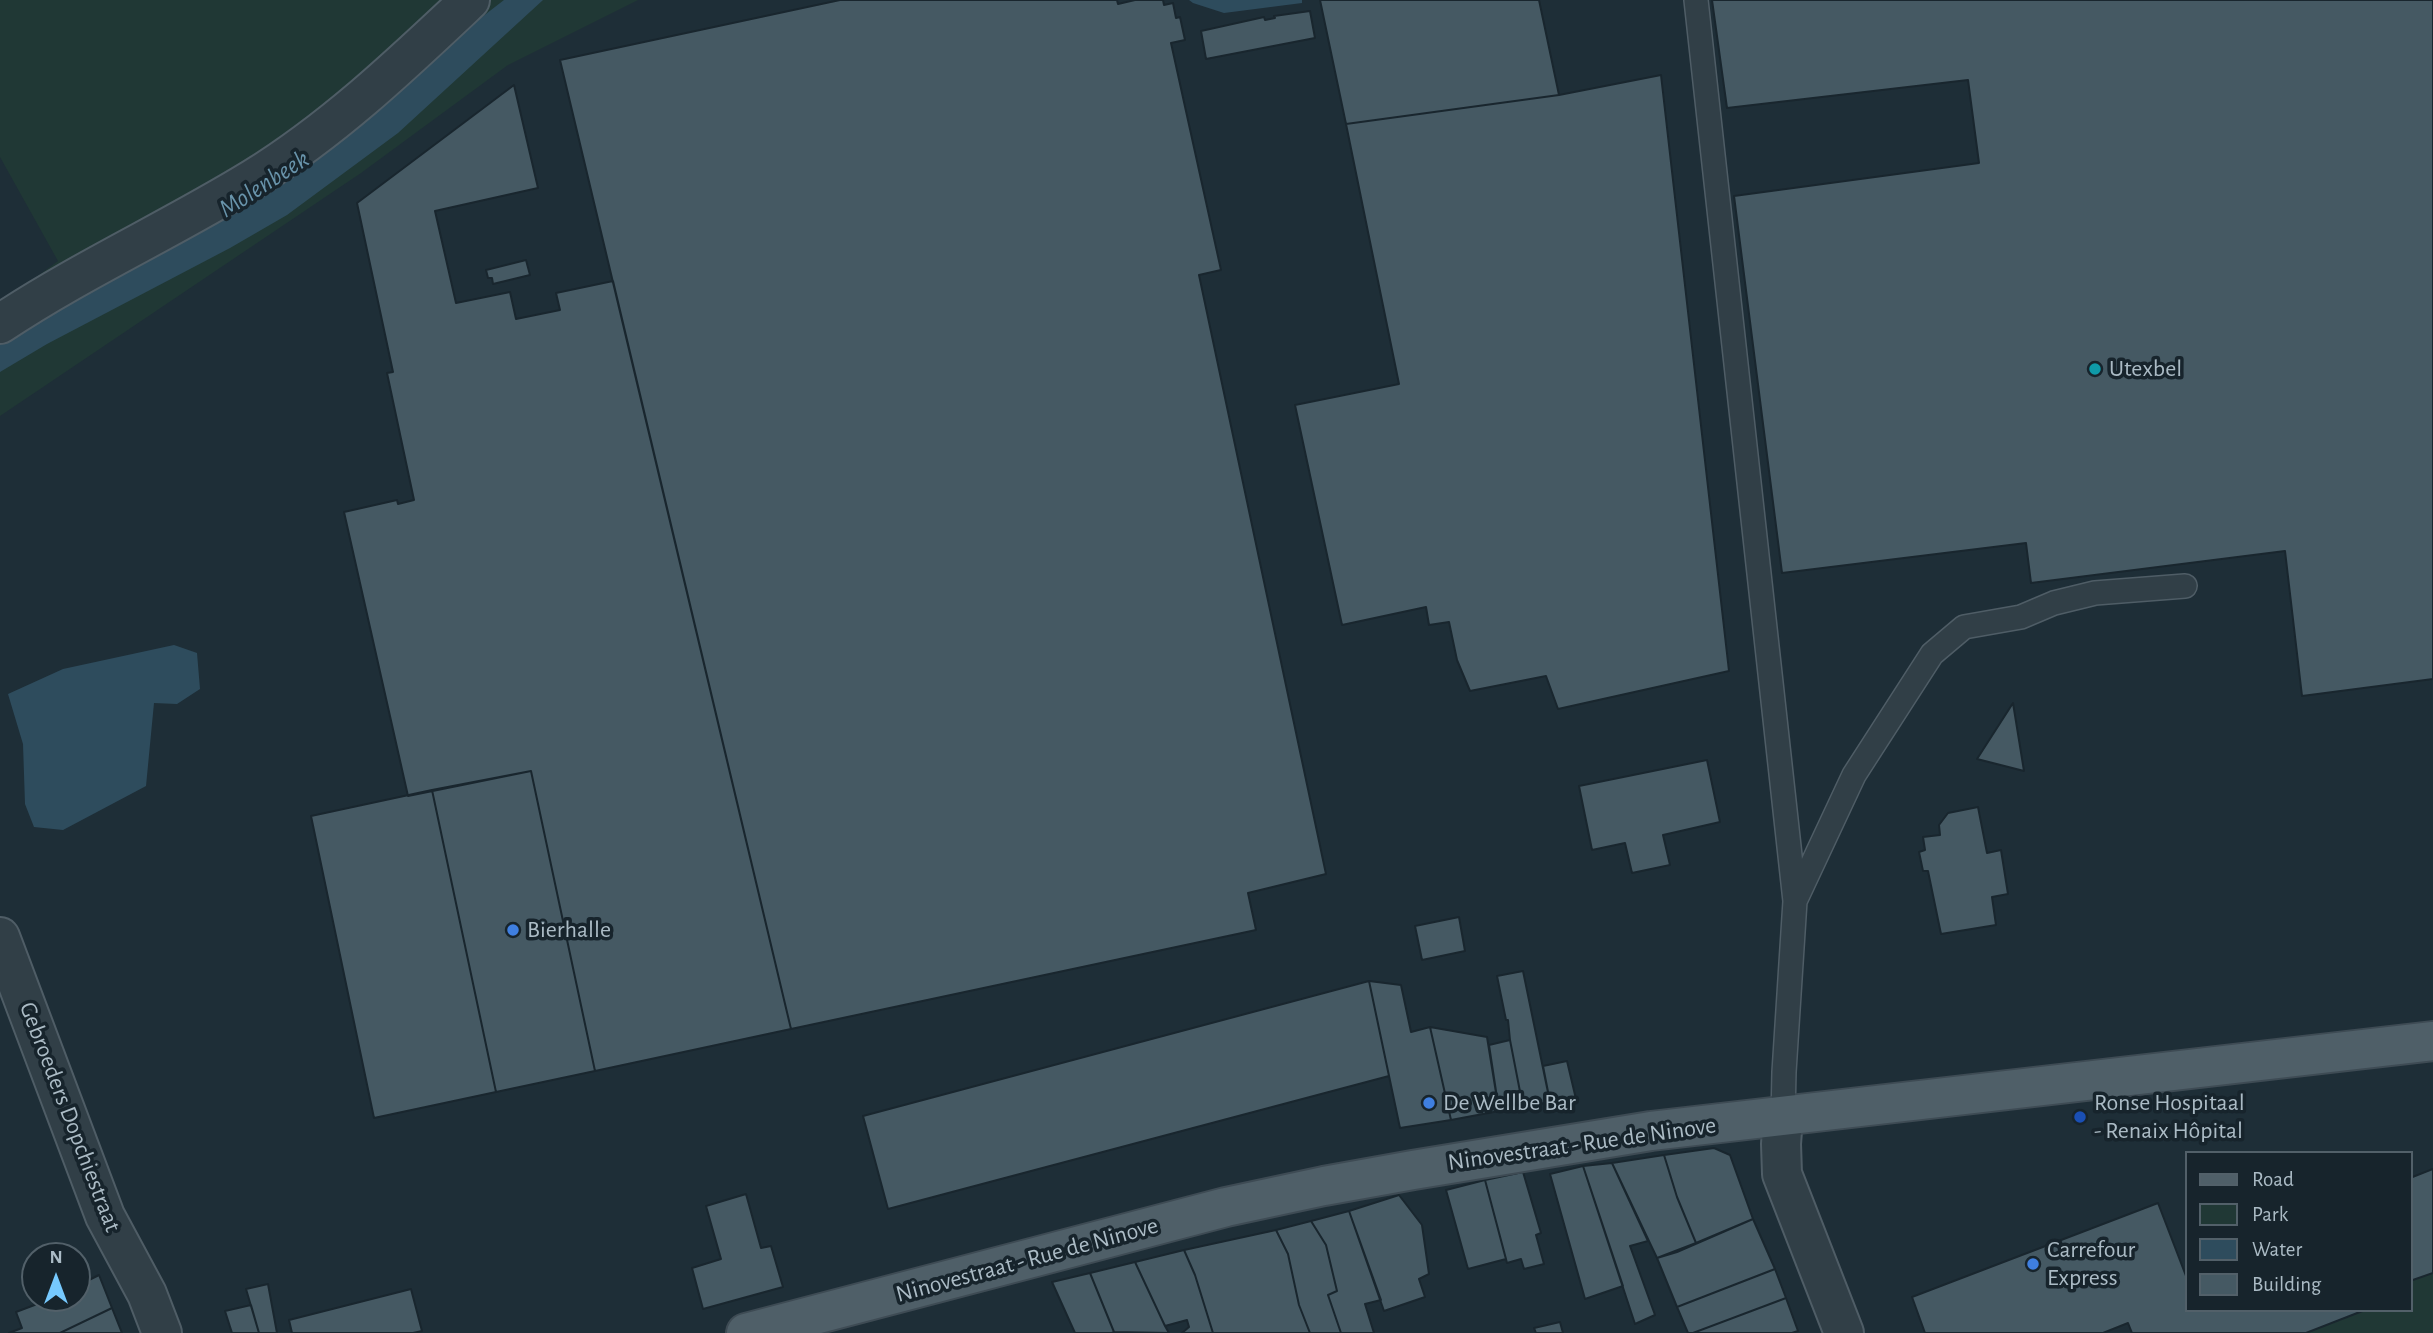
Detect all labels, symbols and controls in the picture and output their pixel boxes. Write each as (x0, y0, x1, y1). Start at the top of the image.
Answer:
water label: Molenbeek (213, 143, 315, 225)
place label: Utexbel (2109, 355, 2182, 383)
marker: Utexbel (2087, 361, 2103, 377)
place label: Bierhalle (527, 916, 611, 944)
marker: Bierhalle (505, 922, 521, 938)
street label: Gebroeders Dopchiestraat (13, 998, 127, 1236)
place label: De Wellbe Bar (1443, 1089, 1576, 1117)
place label: Ronse Hospitaal - Renaix Hôpital (2094, 1089, 2245, 1145)
marker: De Wellbe Bar (1421, 1095, 1437, 1111)
marker: Ronse Hospitaal - Renaix Hôpital (2072, 1109, 2088, 1125)
street label: Ninovestraat - Rue de Ninove (1446, 1111, 1718, 1177)
legend (2184, 1151, 2412, 1312)
text: Road (2252, 1169, 2294, 1190)
text: Park (2252, 1204, 2288, 1225)
street label: Ninovestraat - Rue de Ninove (893, 1211, 1161, 1309)
place label: Carrefour Express (2047, 1236, 2135, 1292)
text: Water (2252, 1239, 2302, 1260)
north arrow (21, 1242, 91, 1312)
text: N (49, 1248, 63, 1267)
marker: Carrefour Express (2025, 1256, 2041, 1272)
text: Building (2252, 1274, 2321, 1295)

